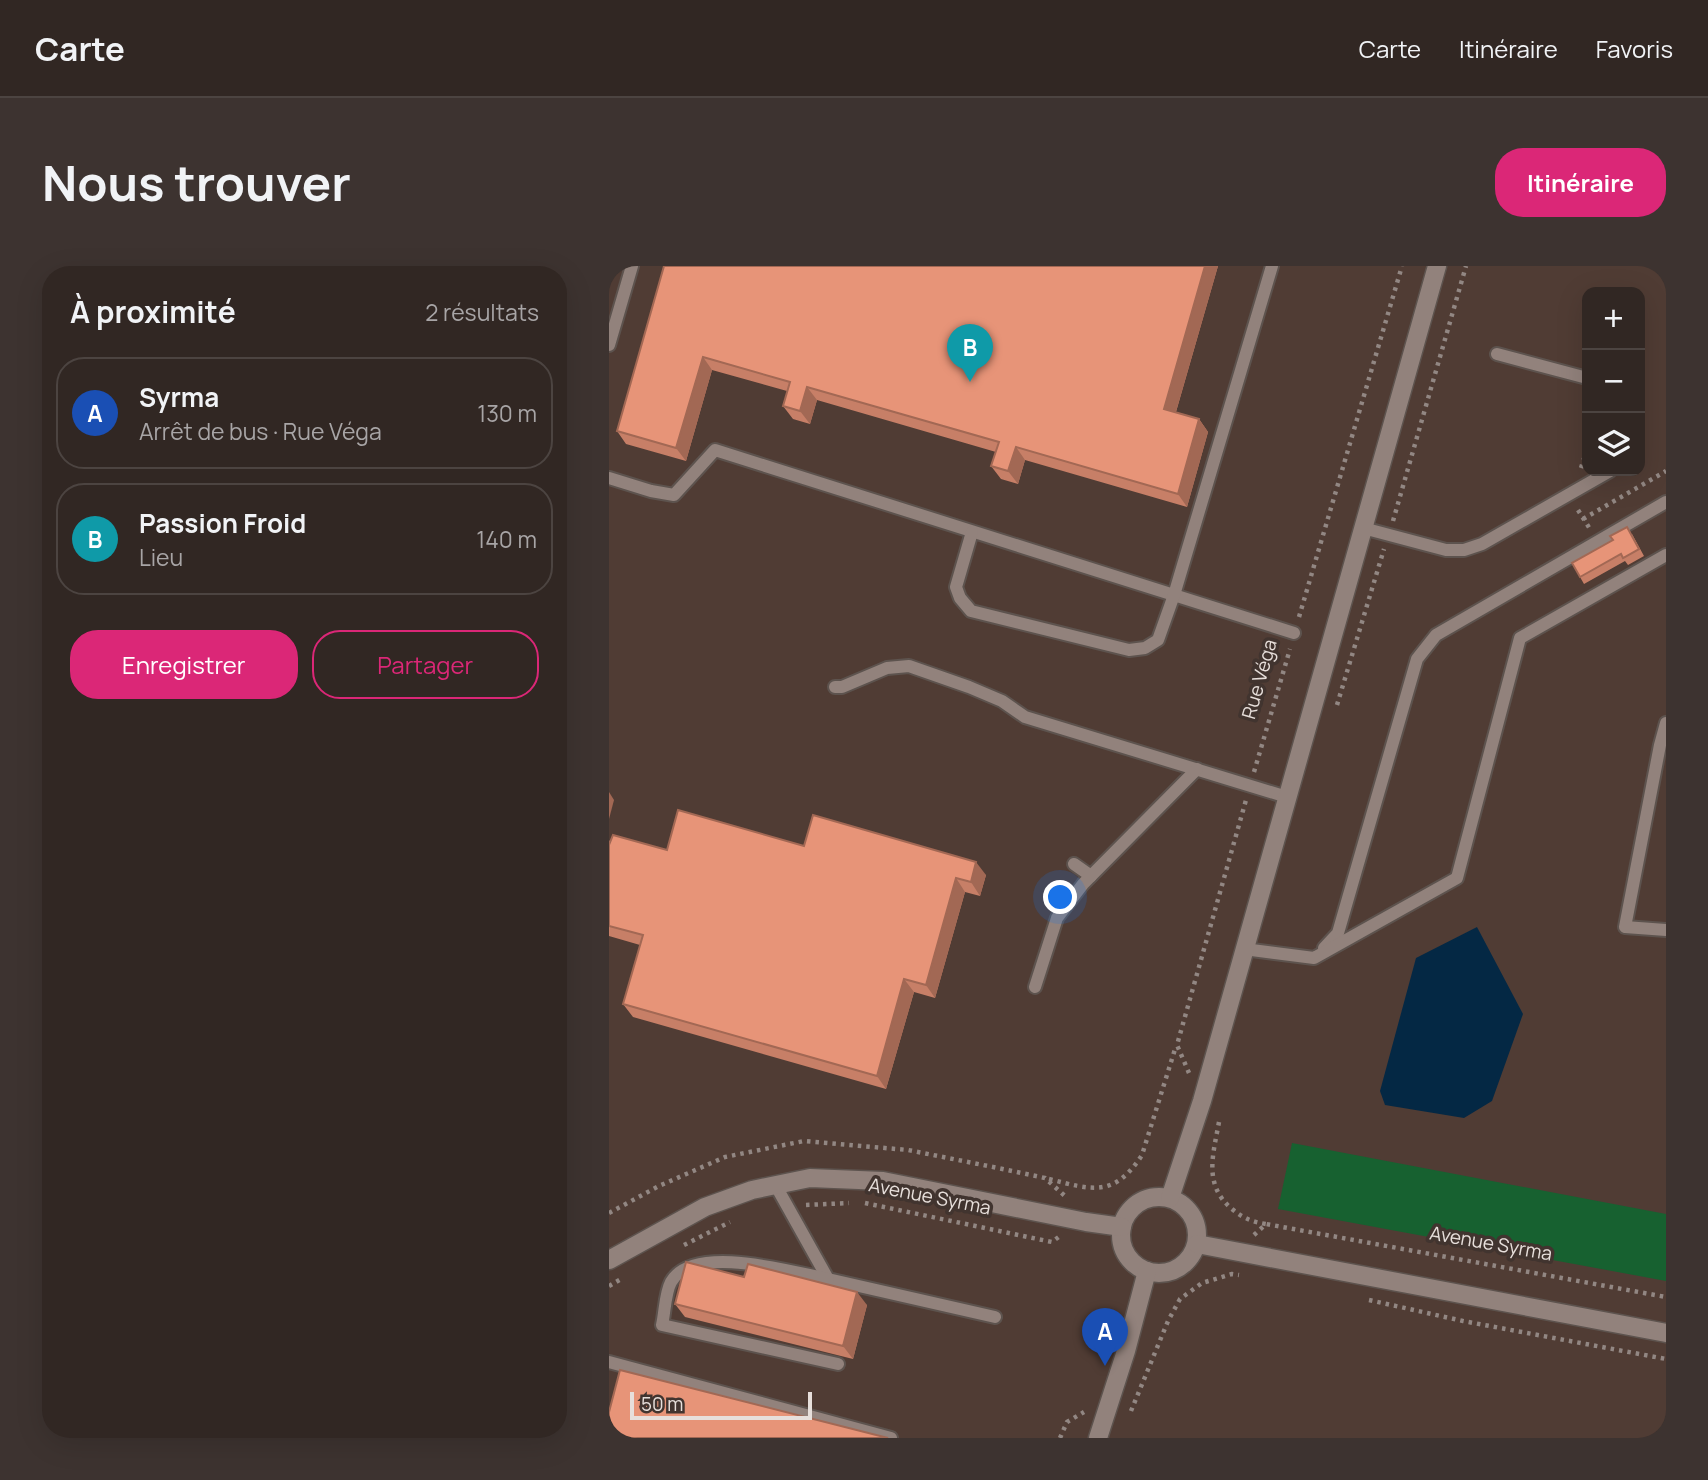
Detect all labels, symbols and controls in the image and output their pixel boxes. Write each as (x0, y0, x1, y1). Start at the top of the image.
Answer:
text: Carte (35, 26, 125, 71)
text: Carte (1359, 32, 1421, 65)
text: Itinéraire (1459, 32, 1558, 65)
text: Favoris (1596, 32, 1673, 65)
button: Itinéraire (1495, 148, 1666, 217)
text: Nous trouver (42, 149, 351, 216)
map controls (1582, 287, 1645, 476)
button: + (1582, 287, 1645, 350)
text: À proximité (70, 291, 236, 332)
text: 2 résultats (425, 296, 539, 328)
pin: B (947, 324, 993, 382)
button: − (1582, 350, 1645, 413)
text: Syrma (139, 379, 219, 415)
text: A (87, 397, 103, 429)
text: 130 m (477, 397, 537, 429)
button: layers (1582, 413, 1645, 476)
text: Arrêt de bus · Rue Véga (139, 415, 382, 447)
text: Passion Froid (139, 505, 306, 541)
text: B (88, 523, 102, 555)
text: 140 m (476, 523, 537, 555)
text: Lieu (139, 541, 183, 573)
button: Enregistrer (70, 630, 298, 699)
button: Partager (312, 630, 539, 699)
street label: Rue Véga (1235, 636, 1283, 722)
your location (1043, 880, 1077, 914)
street label: Avenue Syrma (867, 1171, 993, 1221)
street label: Avenue Syrma (1428, 1219, 1554, 1267)
pin: A (1082, 1308, 1128, 1366)
scale bar (630, 1389, 812, 1421)
text: 50 m (641, 1391, 683, 1417)

